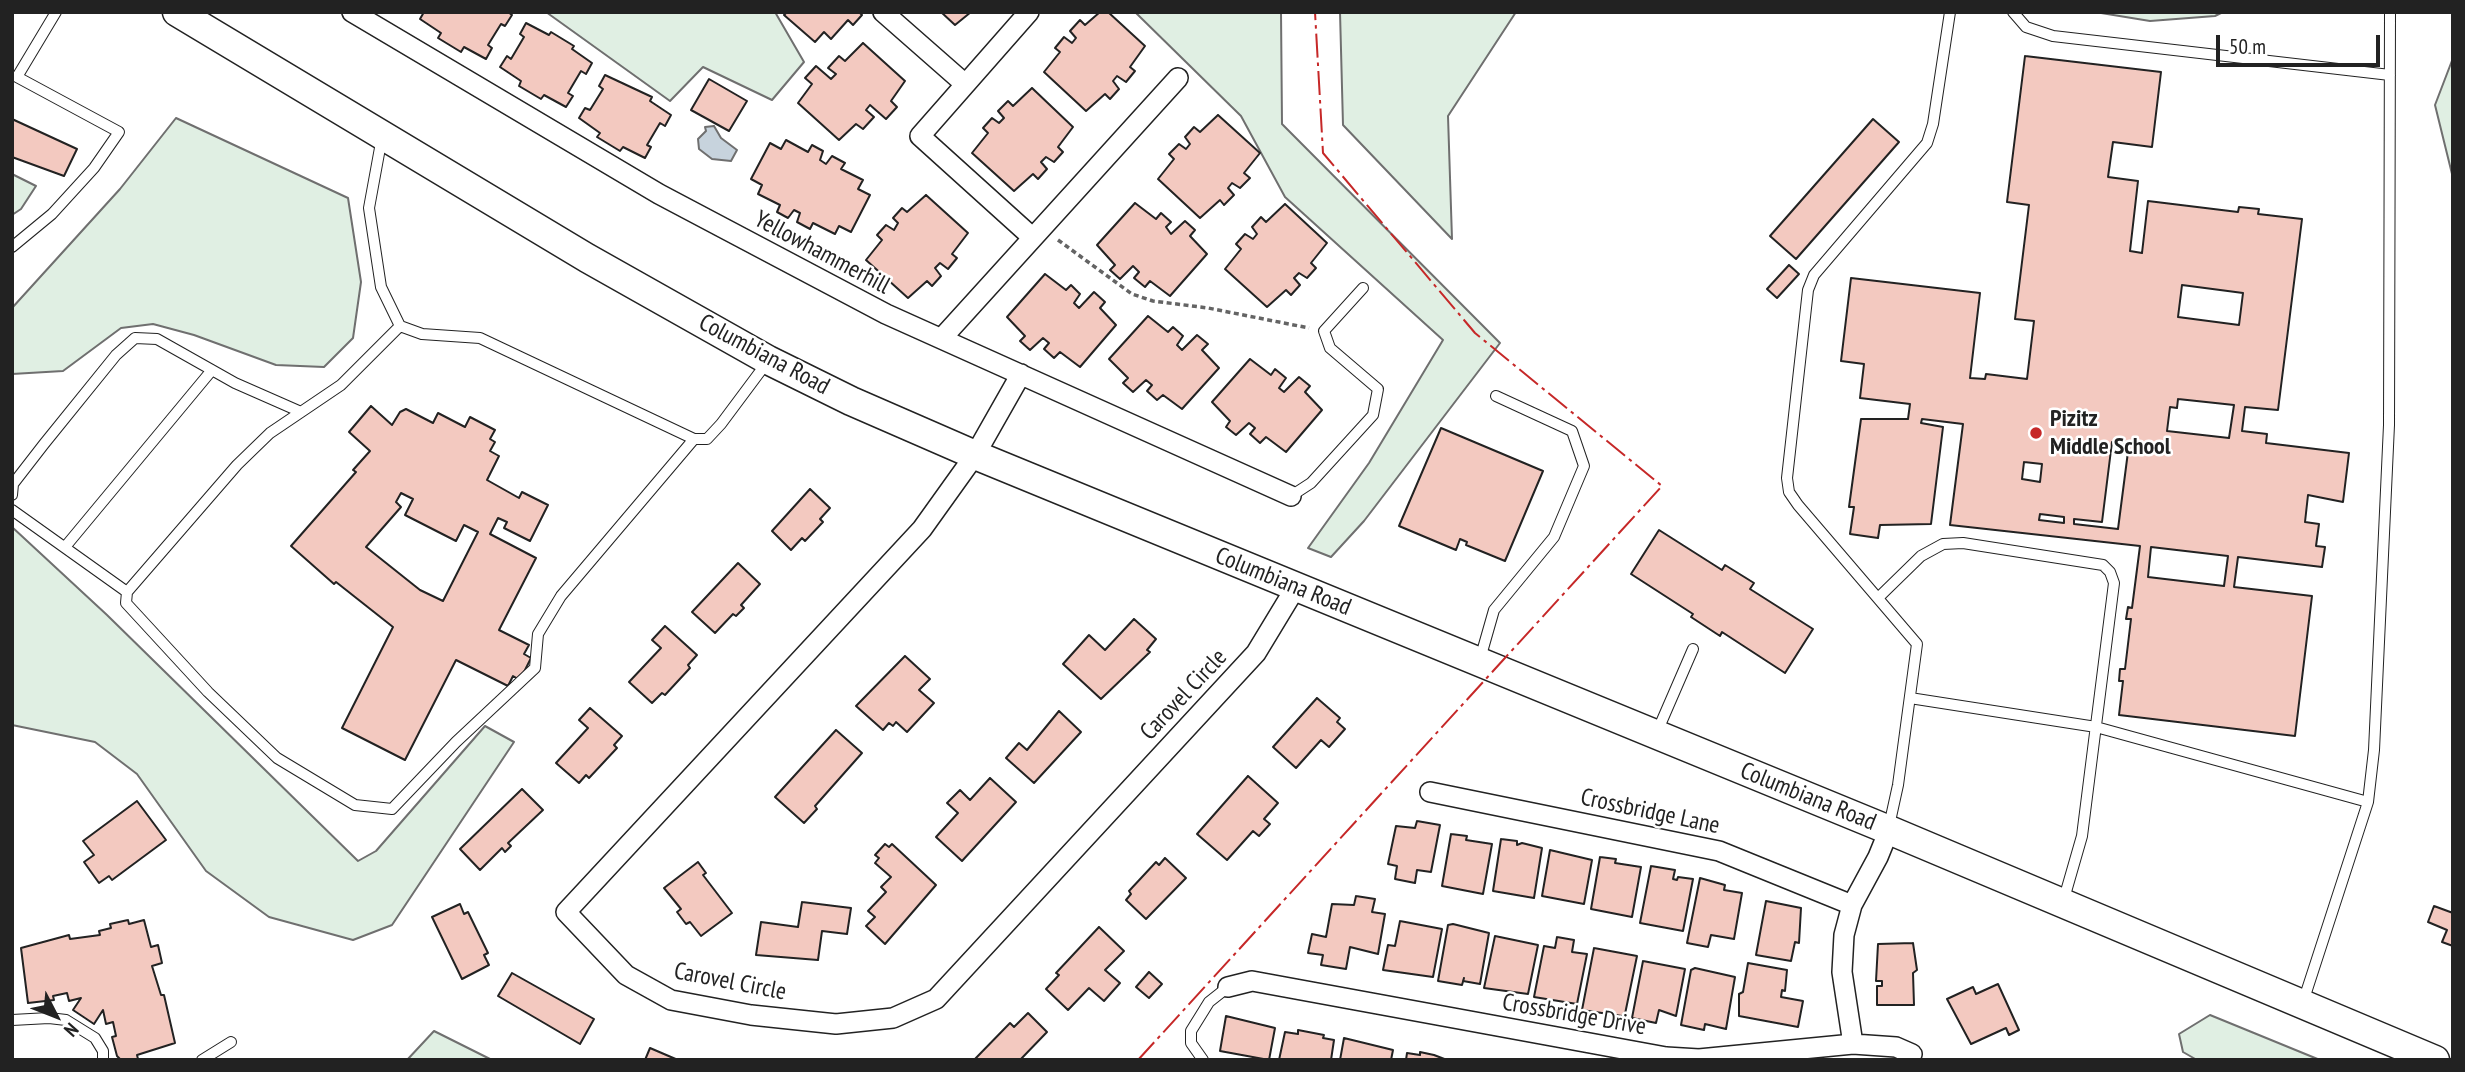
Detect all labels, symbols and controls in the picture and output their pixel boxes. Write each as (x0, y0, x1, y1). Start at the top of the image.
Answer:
scale bar (2220, 21, 2384, 65)
text: 50 m (2229, 33, 2266, 60)
street label: Yellowhammerhill (749, 205, 895, 301)
street label: Columbiana Road (694, 309, 834, 401)
place label: Pizitz Middle School (2050, 405, 2171, 461)
marker: Pizitz Middle School (2028, 425, 2044, 441)
street label: Columbiana Road (1211, 542, 1355, 622)
street label: Carovel Circle (1135, 644, 1233, 746)
street label: Columbiana Road (1736, 757, 1880, 837)
street label: Crossbridge Lane (1578, 783, 1722, 841)
street label: Carovel Circle (671, 957, 789, 1007)
north arrow (21, 981, 91, 1051)
street label: Crossbridge Drive (1500, 988, 1648, 1042)
text: N (59, 1018, 84, 1042)

